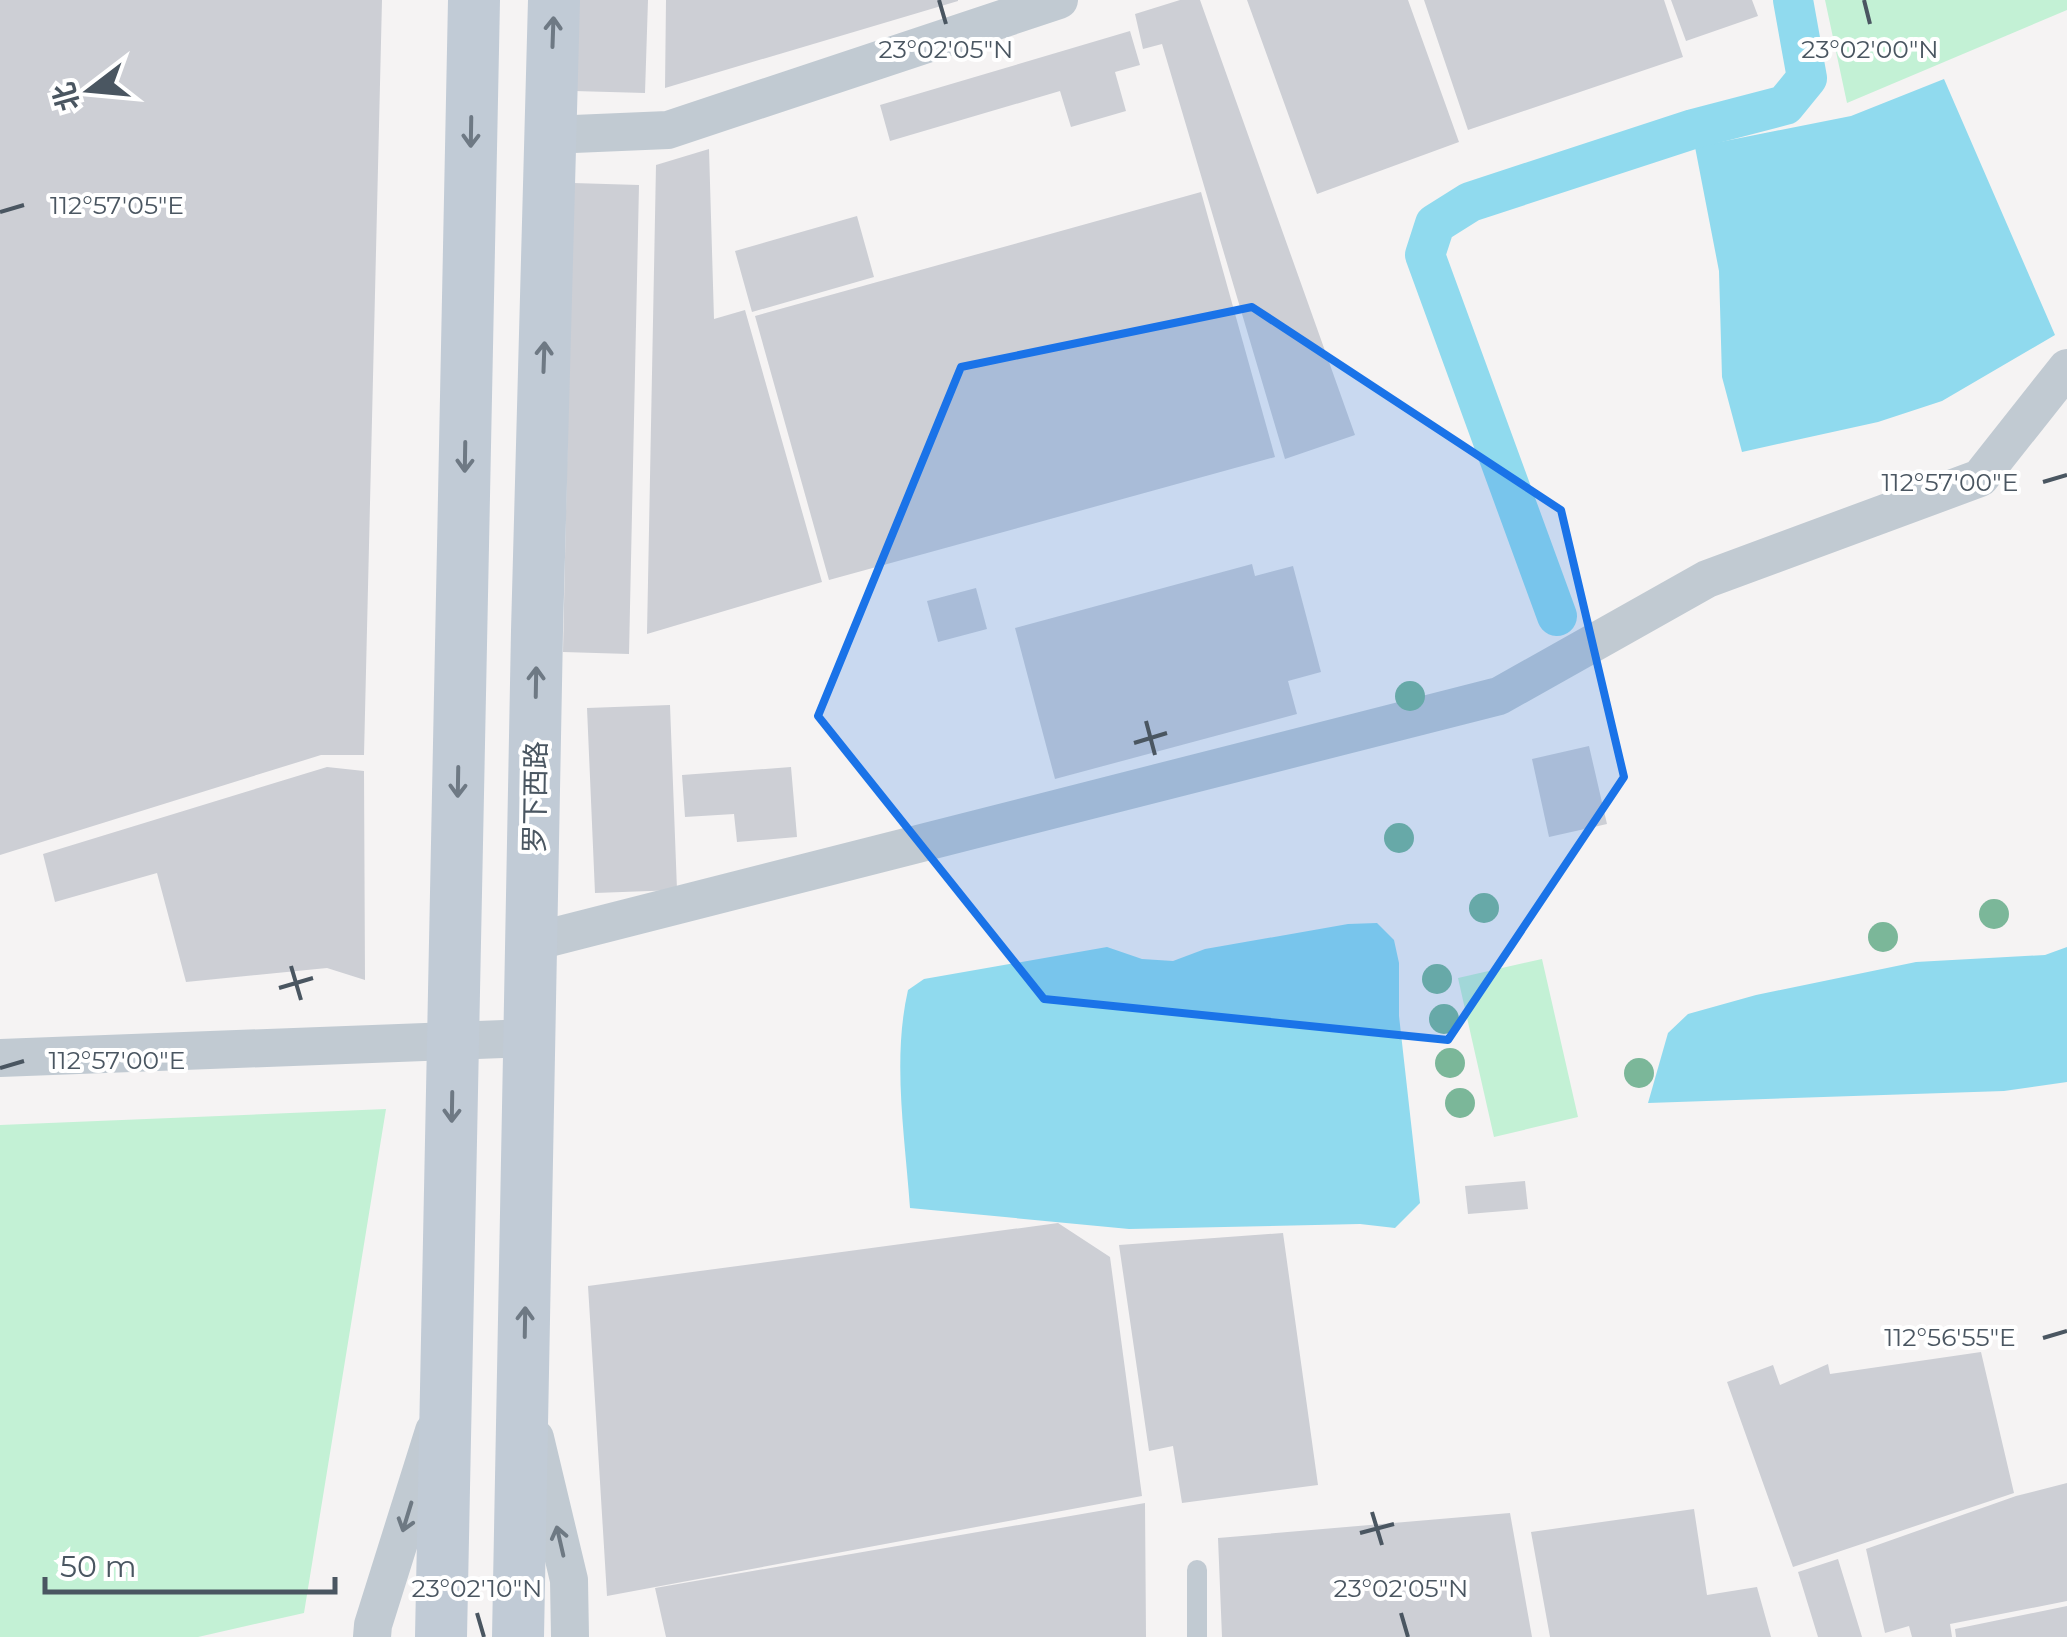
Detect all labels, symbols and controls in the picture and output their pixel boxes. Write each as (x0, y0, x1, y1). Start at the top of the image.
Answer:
one-way arrow (544, 17, 563, 49)
text: 23°02'05"N (879, 34, 1013, 64)
text: 23°02'00"N (1801, 34, 1939, 64)
north arrow (40, 40, 140, 140)
text: 北 (46, 79, 86, 115)
one-way arrow (462, 116, 480, 148)
text: 112°57'05"E (50, 190, 184, 220)
one-way arrow (535, 342, 554, 374)
one-way arrow (455, 441, 474, 473)
text: 112°57'00"E (1882, 467, 2018, 497)
one-way arrow (527, 666, 546, 698)
street label: 罗下西路 (517, 741, 553, 853)
one-way arrow (449, 766, 468, 798)
text: 112°57'00"E (49, 1045, 185, 1075)
one-way arrow (442, 1090, 462, 1123)
one-way arrow (515, 1306, 534, 1338)
text: 112°56'55"E (1884, 1322, 2016, 1352)
one-way arrow (396, 1501, 414, 1532)
one-way arrow (550, 1526, 568, 1558)
scale bar (45, 1532, 335, 1594)
text: 50 m (60, 1548, 137, 1585)
text: 23°02'10"N (412, 1573, 542, 1603)
text: 23°02'05"N (1334, 1573, 1468, 1603)

